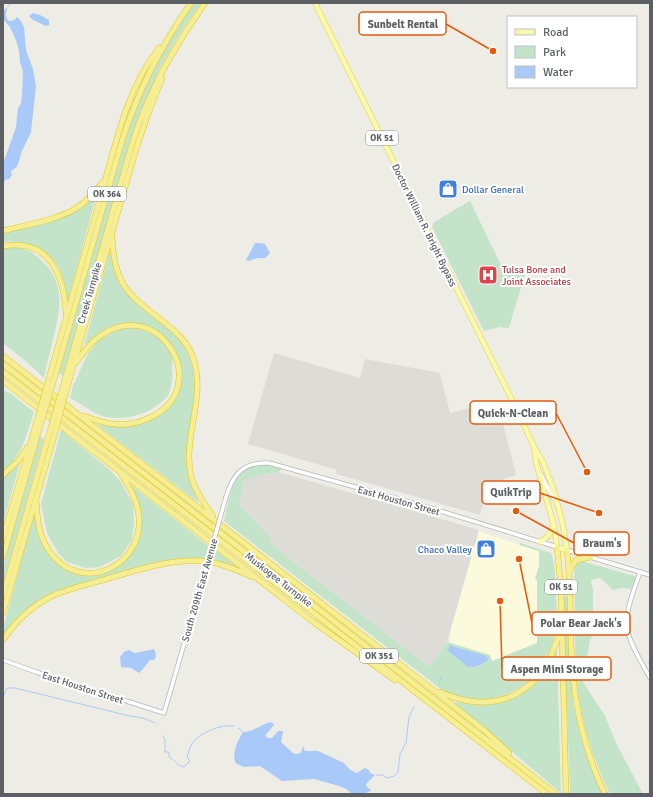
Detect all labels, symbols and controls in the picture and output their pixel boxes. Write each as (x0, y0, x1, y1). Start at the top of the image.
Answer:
callout: Sunbelt Rental (359, 12, 446, 35)
legend (507, 16, 637, 88)
text: Sunbelt Rental (368, 18, 439, 31)
text: Road (543, 25, 569, 40)
text: Park (543, 45, 566, 60)
text: Water (543, 65, 574, 80)
road number: OK 51 (366, 131, 398, 145)
street label: Doctor William R. Bright Bypass (389, 162, 459, 289)
shop icon: Dollar General (437, 178, 459, 200)
place label: Dollar General (462, 184, 524, 196)
road number: OK 364 (88, 187, 126, 201)
street label: Creek Turnpike (75, 261, 104, 325)
hospital icon: Tulsa Bone and Joint Associates (477, 264, 499, 286)
place label: Tulsa Bone and Joint Associates (502, 264, 572, 288)
callout: Quick-N-Clean (470, 401, 556, 424)
text: Quick-N-Clean (478, 407, 548, 420)
callout: QuikTrip (482, 481, 540, 504)
street label: East Houston Street (356, 484, 442, 519)
text: QuikTrip (490, 486, 532, 499)
callout: Braum's (574, 532, 629, 555)
street label: South 209th East Avenue (179, 537, 220, 643)
text: Braum's (583, 537, 622, 550)
shop icon: Chaco Valley (475, 538, 497, 560)
place label: Chaco Valley (418, 544, 472, 556)
street label: Muskogee Turnpike (242, 550, 314, 610)
road number: OK 51 (545, 580, 577, 594)
callout: Polar Bear Jack's (532, 612, 630, 635)
text: Polar Bear Jack's (540, 617, 622, 630)
road number: OK 351 (360, 649, 398, 663)
callout: Aspen Mini Storage (502, 657, 611, 680)
text: Aspen Mini Storage (511, 663, 604, 676)
street label: East Houston Street (40, 669, 125, 707)

